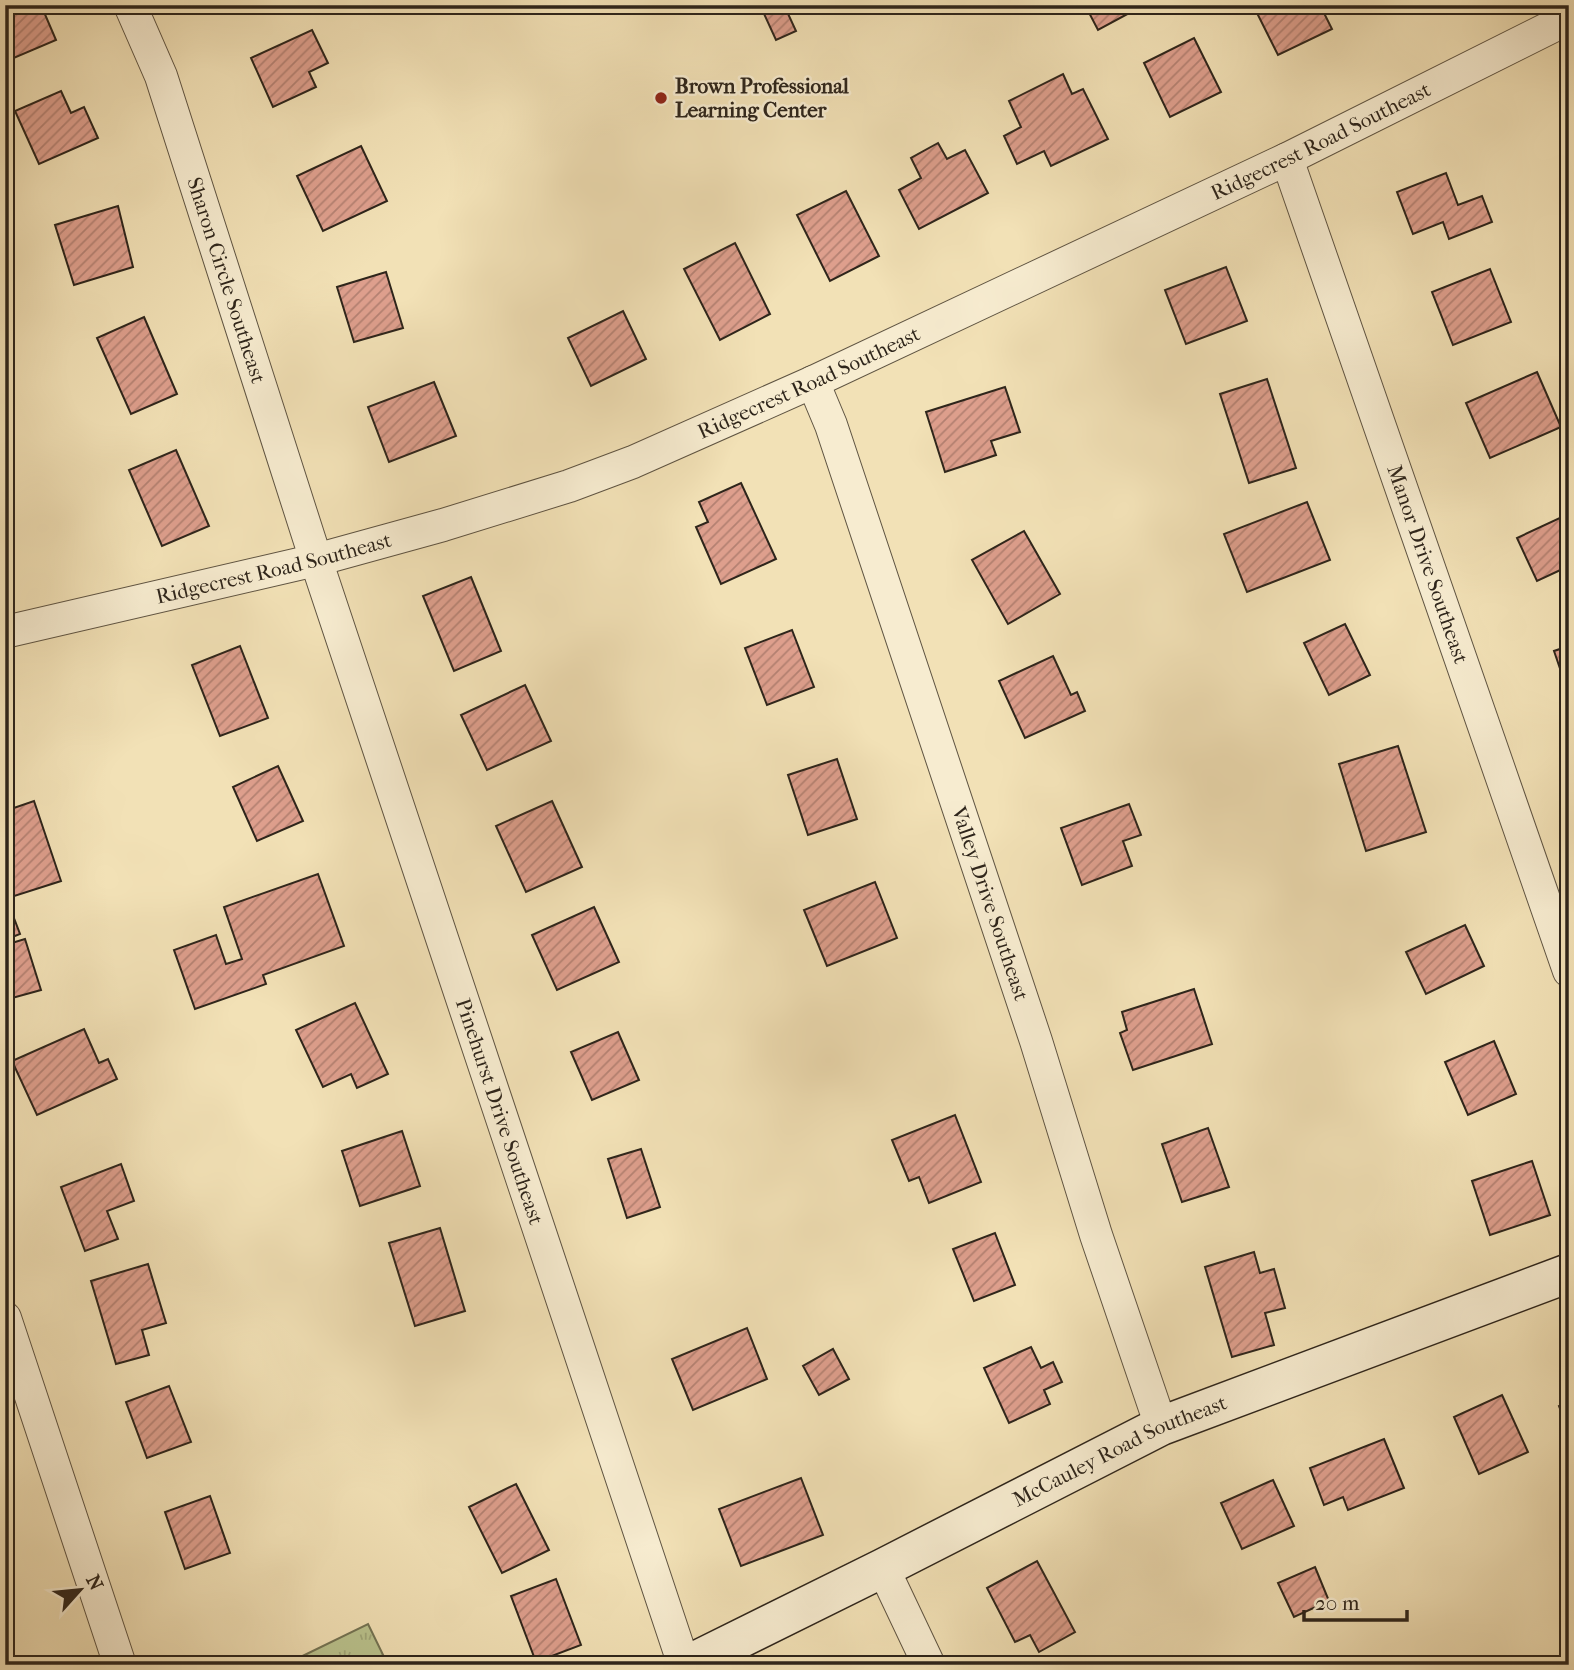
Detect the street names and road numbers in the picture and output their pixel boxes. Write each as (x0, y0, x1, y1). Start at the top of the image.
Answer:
street label: Ridgecrest Road Southeast (1207, 77, 1435, 205)
street label: Sharon Circle Southeast (182, 174, 271, 387)
street label: Ridgecrest Road Southeast (694, 321, 924, 444)
street label: Manor Drive Southeast (1382, 462, 1473, 667)
street label: Ridgecrest Road Southeast (153, 528, 394, 609)
street label: Valley Drive Southeast (947, 803, 1034, 1004)
street label: Pinehurst Drive Southeast (451, 995, 549, 1228)
street label: McCauley Road Southeast (1009, 1390, 1231, 1512)

